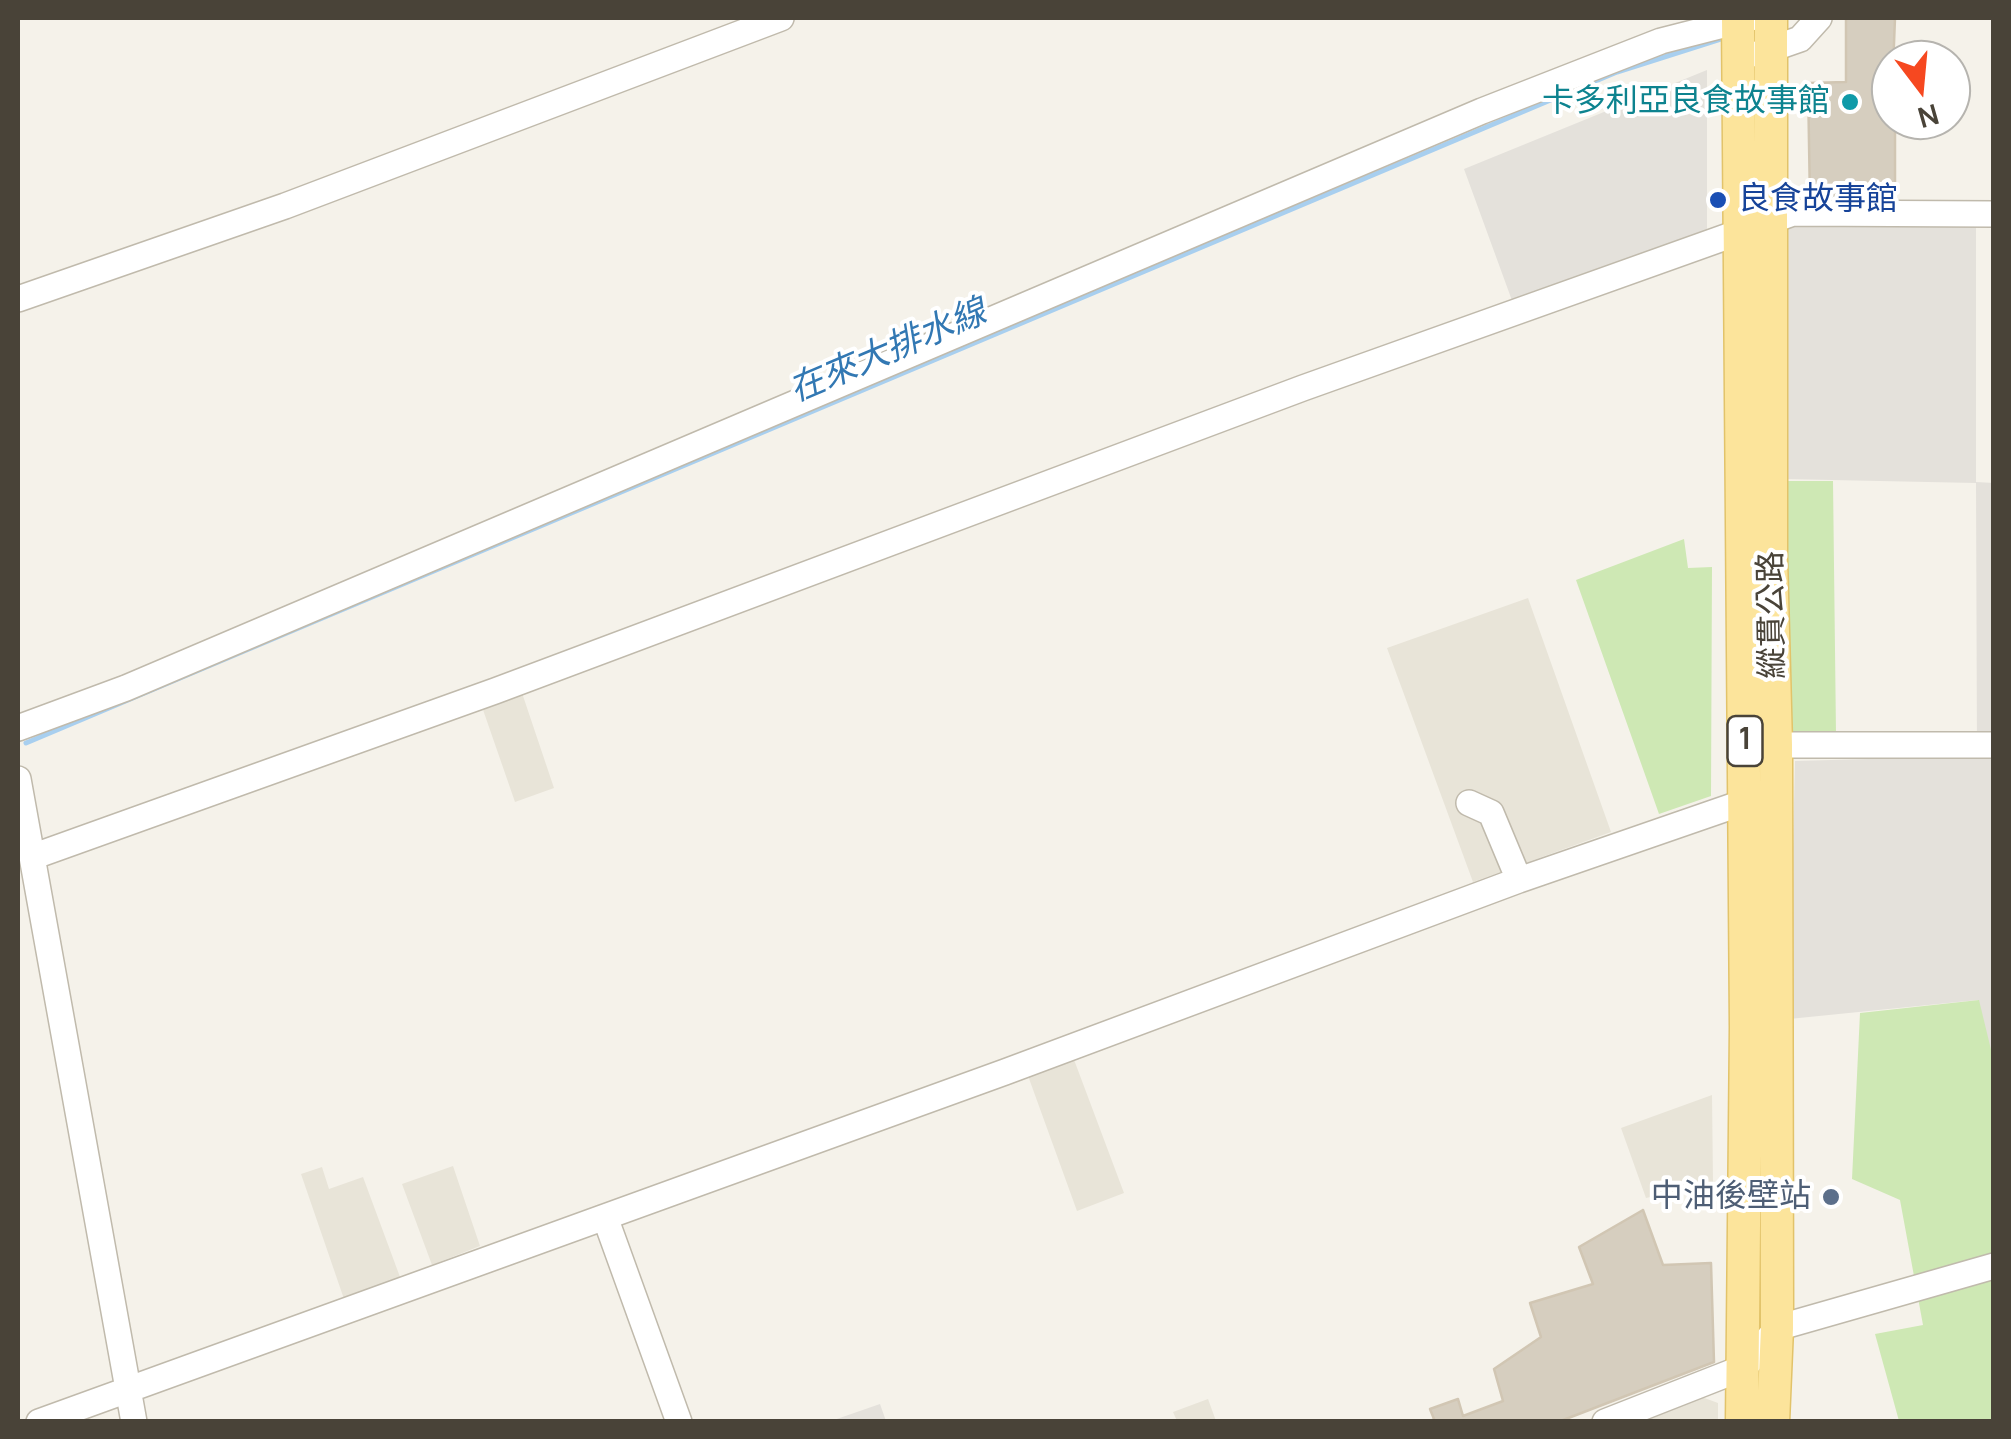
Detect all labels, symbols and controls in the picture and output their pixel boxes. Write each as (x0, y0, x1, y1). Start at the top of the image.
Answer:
north arrow (1871, 40, 1971, 140)
place label: 卡多利亞良食故事館 (1542, 83, 1830, 121)
marker: 卡多利亞良食故事館 (1839, 91, 1861, 113)
text: N (1914, 96, 1944, 138)
place label: 良食故事館 (1738, 181, 1898, 219)
marker: 良食故事館 (1707, 189, 1729, 211)
water label: 在來大排水線 (783, 292, 993, 412)
street label: 縱貫公路 (1753, 551, 1793, 679)
road number: 1 (1728, 716, 1762, 766)
place label: 中油後壁站 (1651, 1178, 1811, 1216)
marker: 中油後壁站 (1820, 1186, 1842, 1208)

